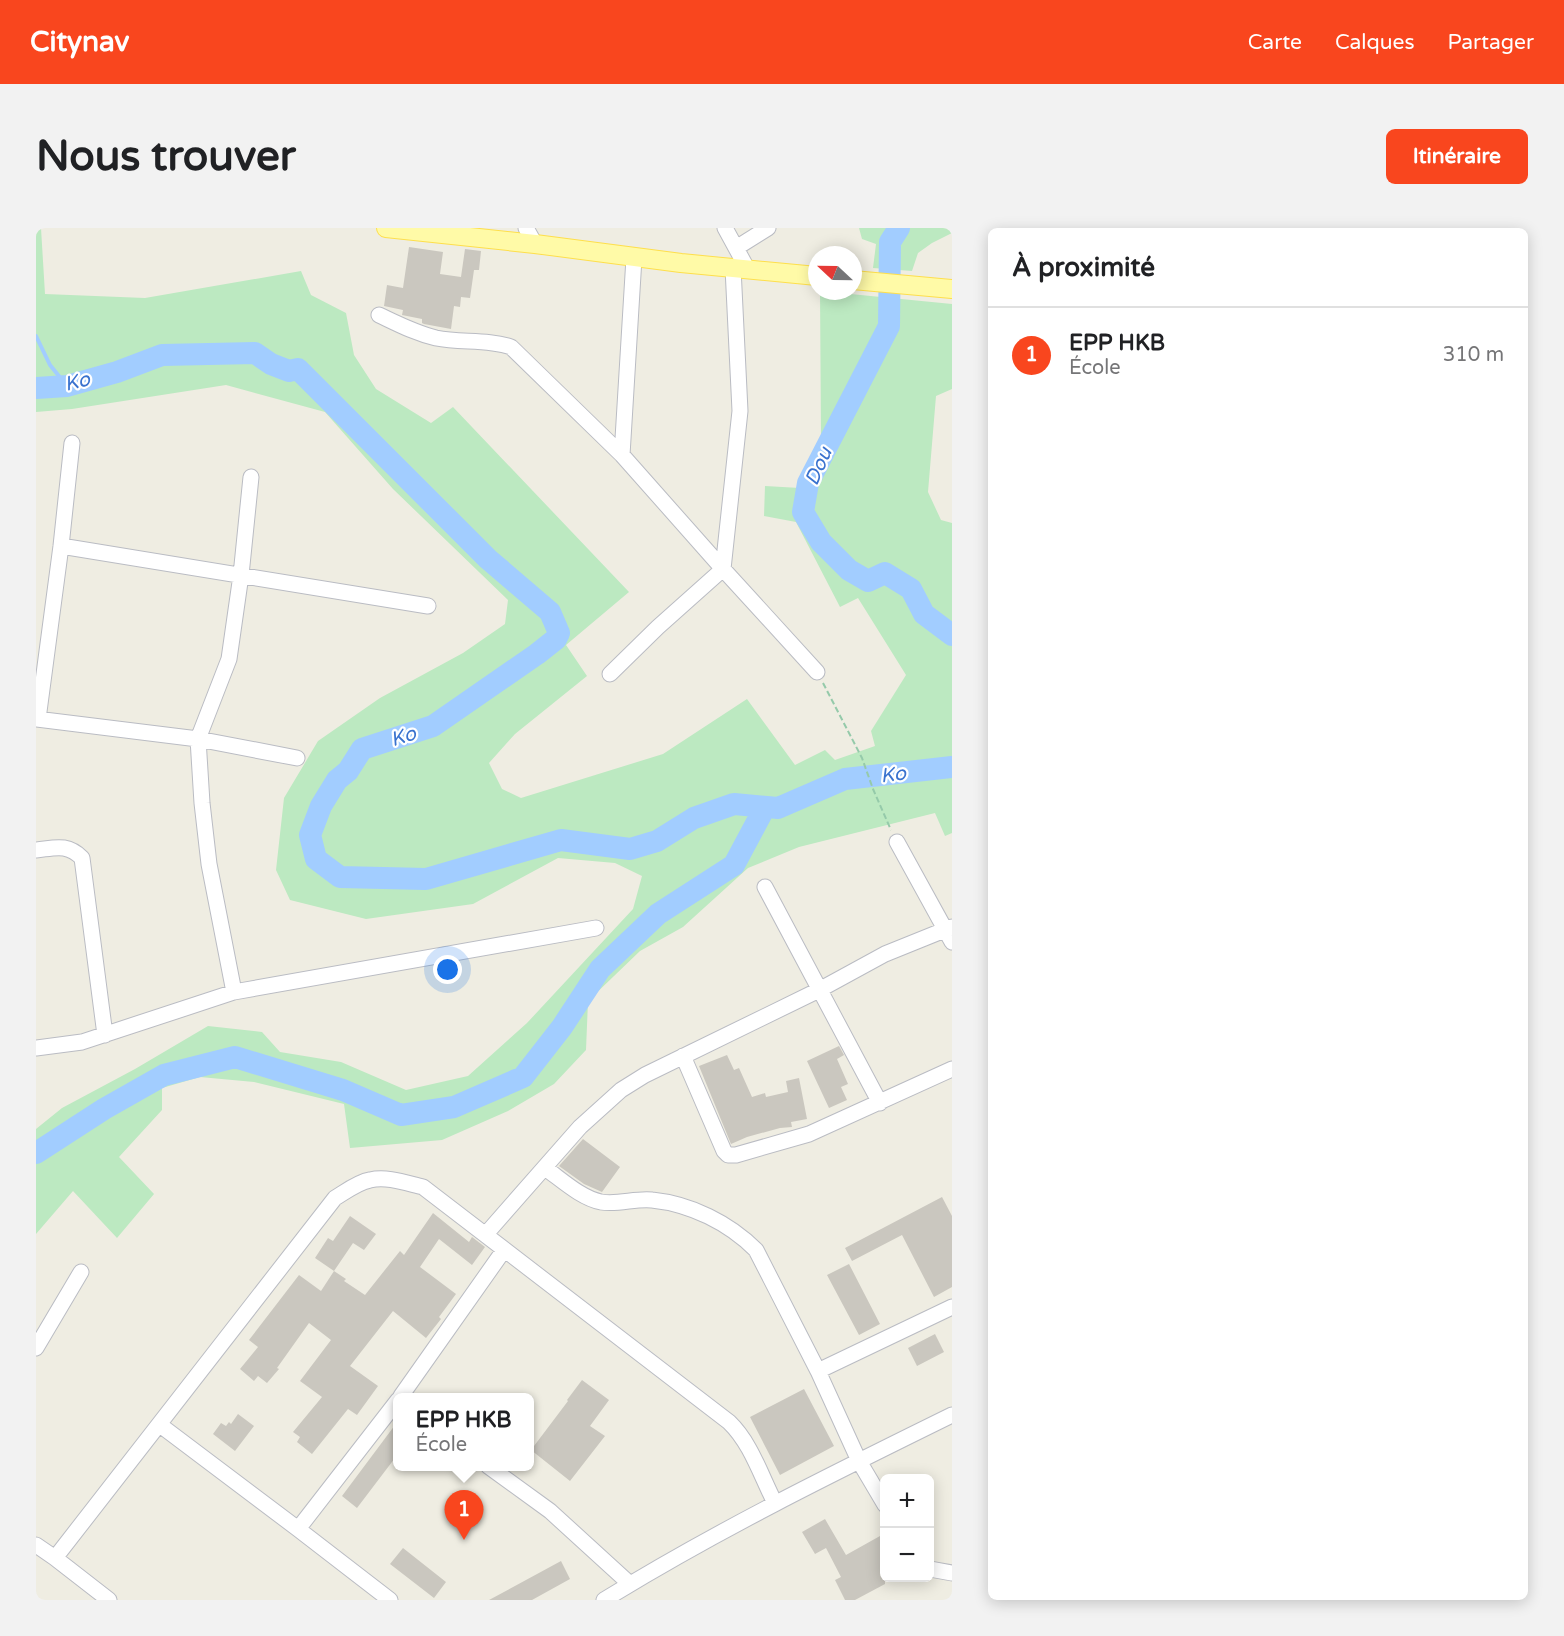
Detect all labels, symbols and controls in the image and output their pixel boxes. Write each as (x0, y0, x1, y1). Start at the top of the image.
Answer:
text: Citynav (30, 25, 129, 59)
text: Carte (1248, 30, 1302, 55)
text: Calques (1335, 30, 1415, 55)
text: Partager (1448, 30, 1534, 55)
button: Itinéraire (1386, 129, 1528, 184)
text: Nous trouver (36, 131, 296, 182)
north arrow (808, 246, 862, 300)
text: À proximité (1012, 252, 1155, 283)
text: EPP HKB (1069, 330, 1165, 356)
text: 1 (1025, 343, 1038, 367)
text: 310 m (1443, 343, 1504, 367)
text: École (1069, 356, 1121, 380)
water label: Ko (62, 367, 93, 397)
water label: Dou (800, 442, 839, 489)
water label: Ko (387, 721, 420, 752)
water label: Ko (879, 761, 908, 788)
your location (433, 955, 462, 984)
popup (393, 1393, 534, 1471)
text: EPP HKB (416, 1407, 511, 1433)
text: École (416, 1433, 467, 1457)
map controls (880, 1474, 934, 1582)
button: + (880, 1474, 934, 1528)
pin: 1 (444, 1490, 484, 1540)
button: − (880, 1528, 934, 1582)

